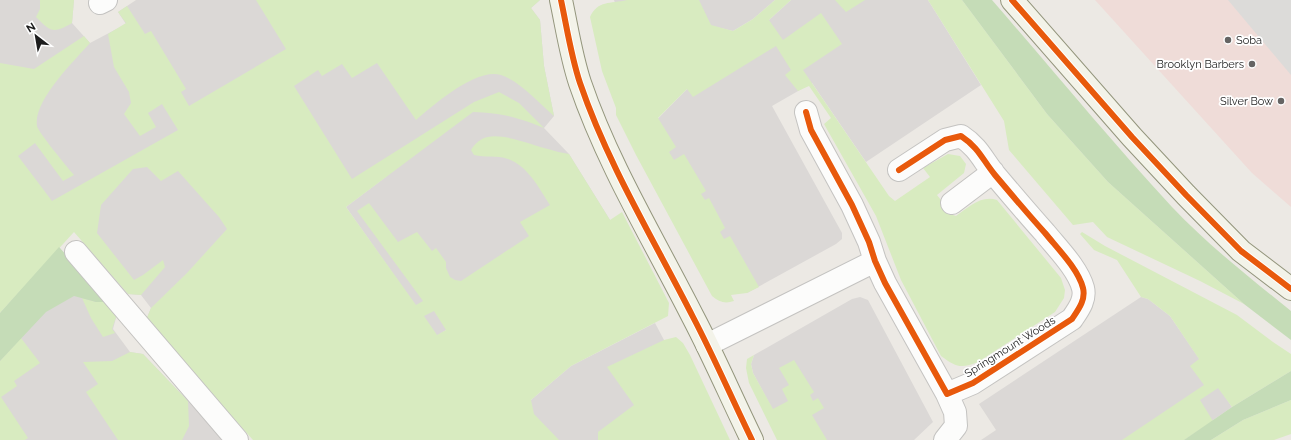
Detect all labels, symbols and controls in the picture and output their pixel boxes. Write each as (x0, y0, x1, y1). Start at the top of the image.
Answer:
north arrow (16, 16, 56, 56)
text: N (24, 20, 38, 36)
place label: Soba (1236, 34, 1262, 47)
marker: Soba (1223, 35, 1233, 45)
place label: Brooklyn Barbers (1156, 58, 1244, 71)
marker: Brooklyn Barbers (1247, 59, 1257, 69)
place label: Silver Bow (1220, 95, 1273, 108)
marker: Silver Bow (1276, 96, 1286, 106)
street label: Springmount Woods (962, 314, 1058, 380)

